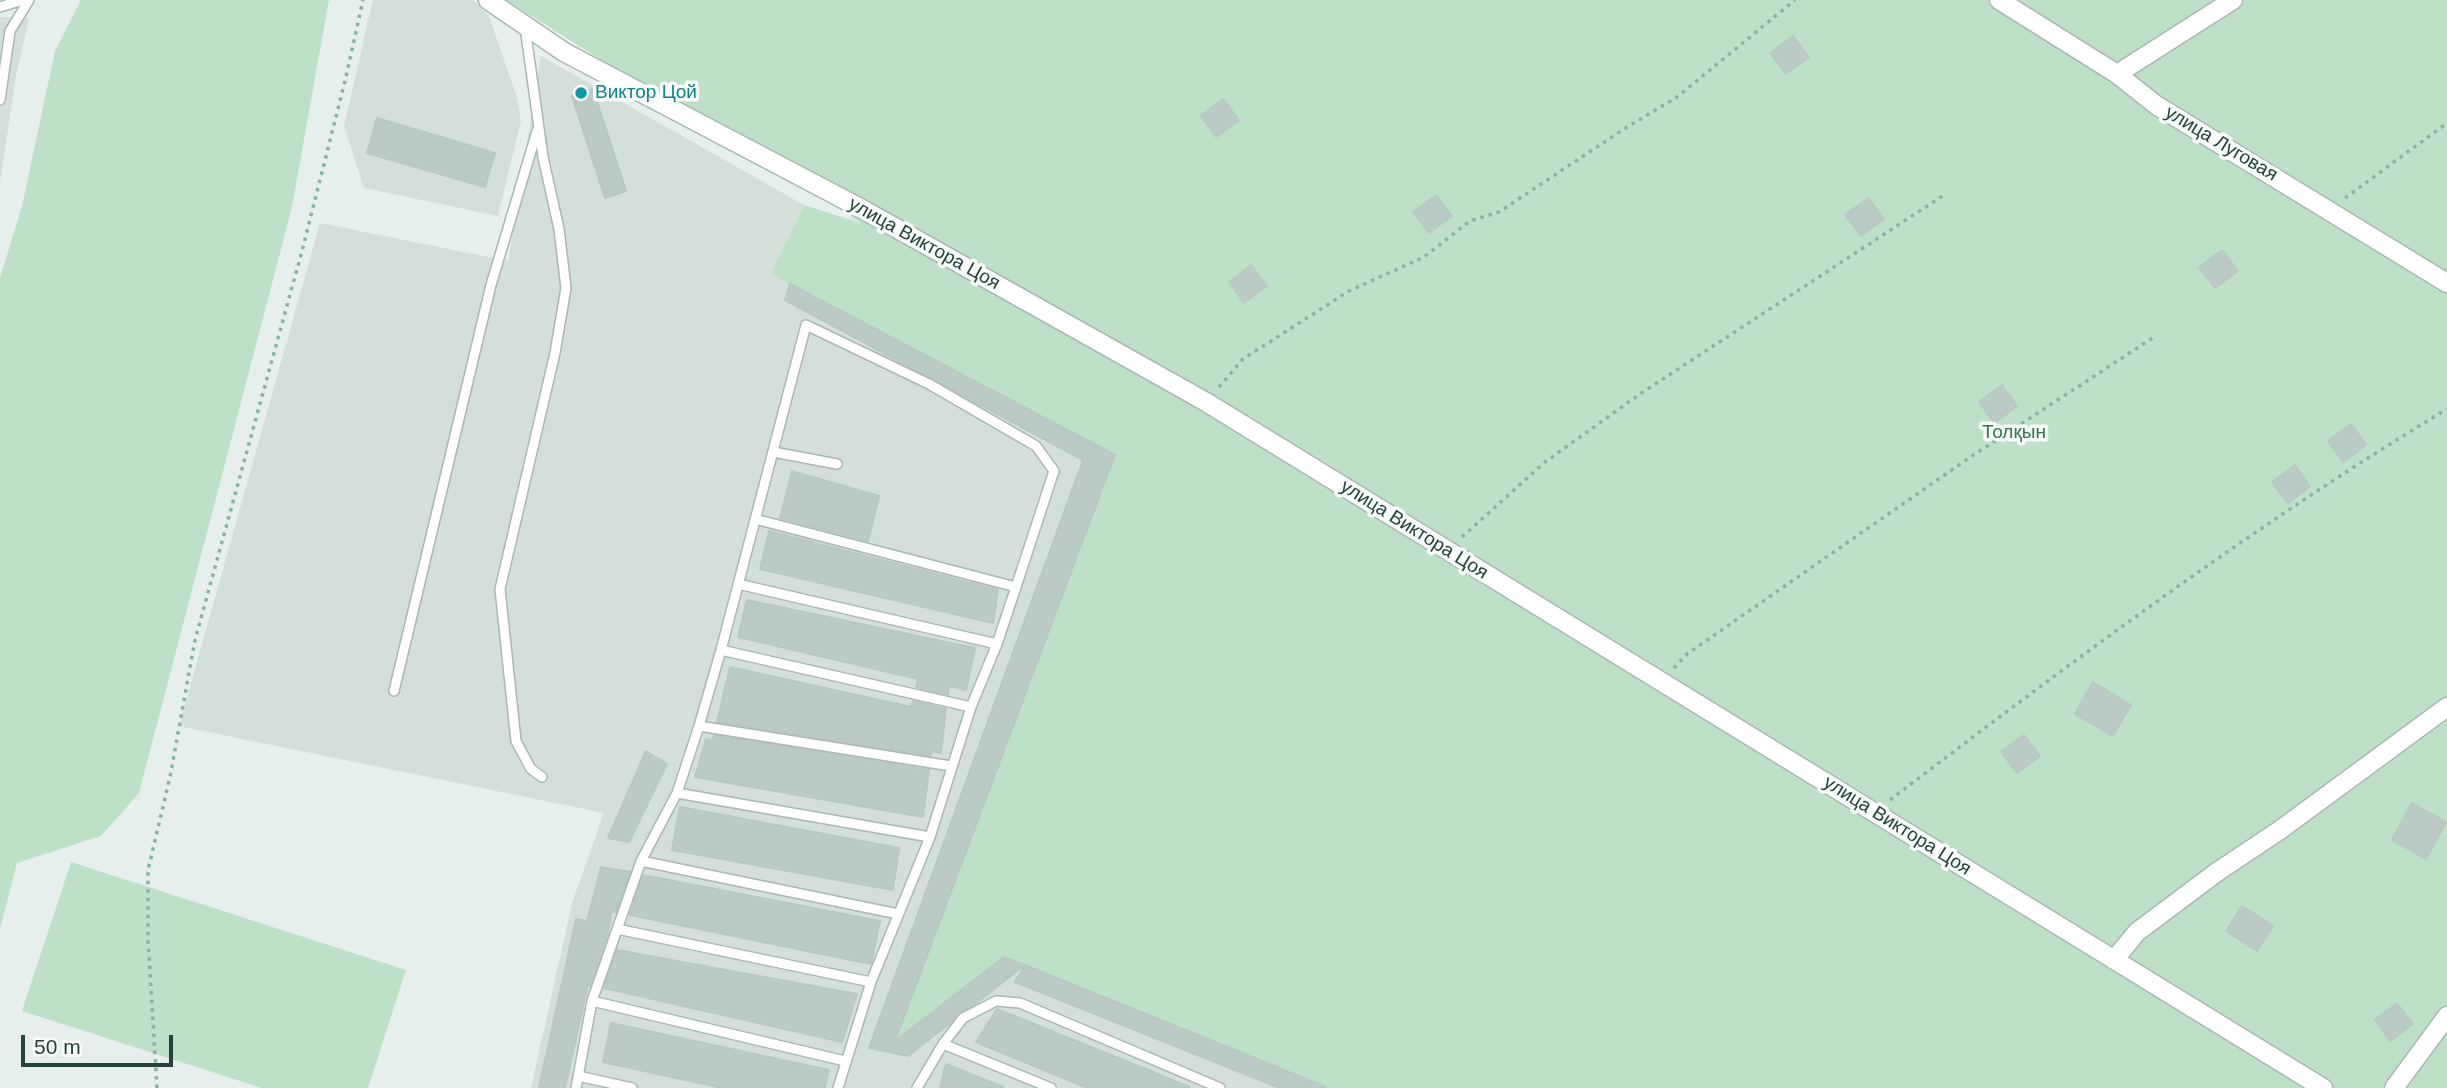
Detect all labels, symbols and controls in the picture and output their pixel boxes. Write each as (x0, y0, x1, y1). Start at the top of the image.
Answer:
place label: Виктор Цой (595, 82, 697, 104)
marker: Виктор Цой (573, 85, 589, 101)
street label: улица Луговая (2160, 101, 2282, 187)
street label: улица Виктора Цоя (844, 193, 1004, 295)
park label: Толқын (1982, 422, 2046, 444)
street label: улица Виктора Цоя (1336, 475, 1492, 585)
street label: улица Виктора Цоя (1819, 771, 1975, 881)
scale bar (24, 1021, 177, 1066)
text: 50 m (34, 1035, 81, 1058)

